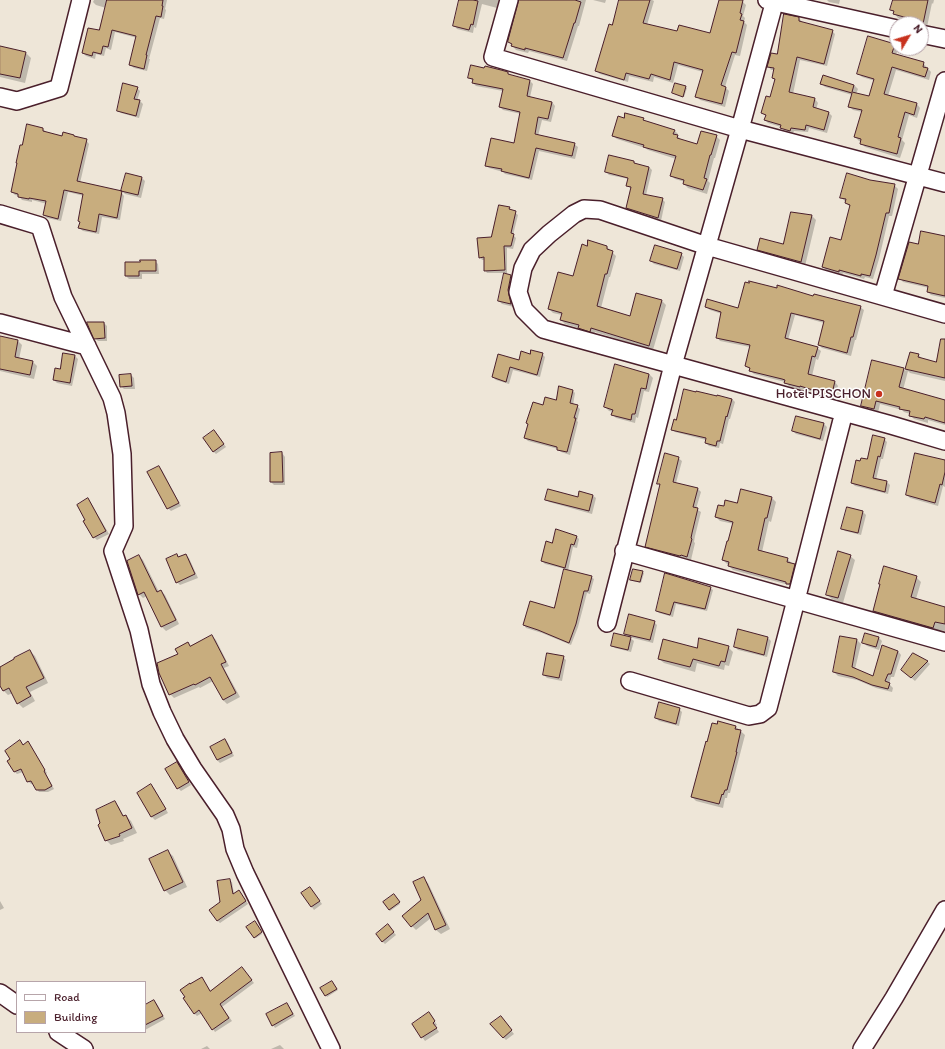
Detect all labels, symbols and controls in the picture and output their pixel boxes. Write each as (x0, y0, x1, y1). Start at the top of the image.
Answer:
north arrow (889, 16, 929, 56)
text: N (911, 22, 925, 36)
place label: Hotel PISCHON (776, 386, 871, 402)
marker: Hotel PISCHON (874, 389, 884, 399)
legend (16, 981, 146, 1033)
text: Road (54, 990, 80, 1004)
text: Building (54, 1010, 97, 1024)

